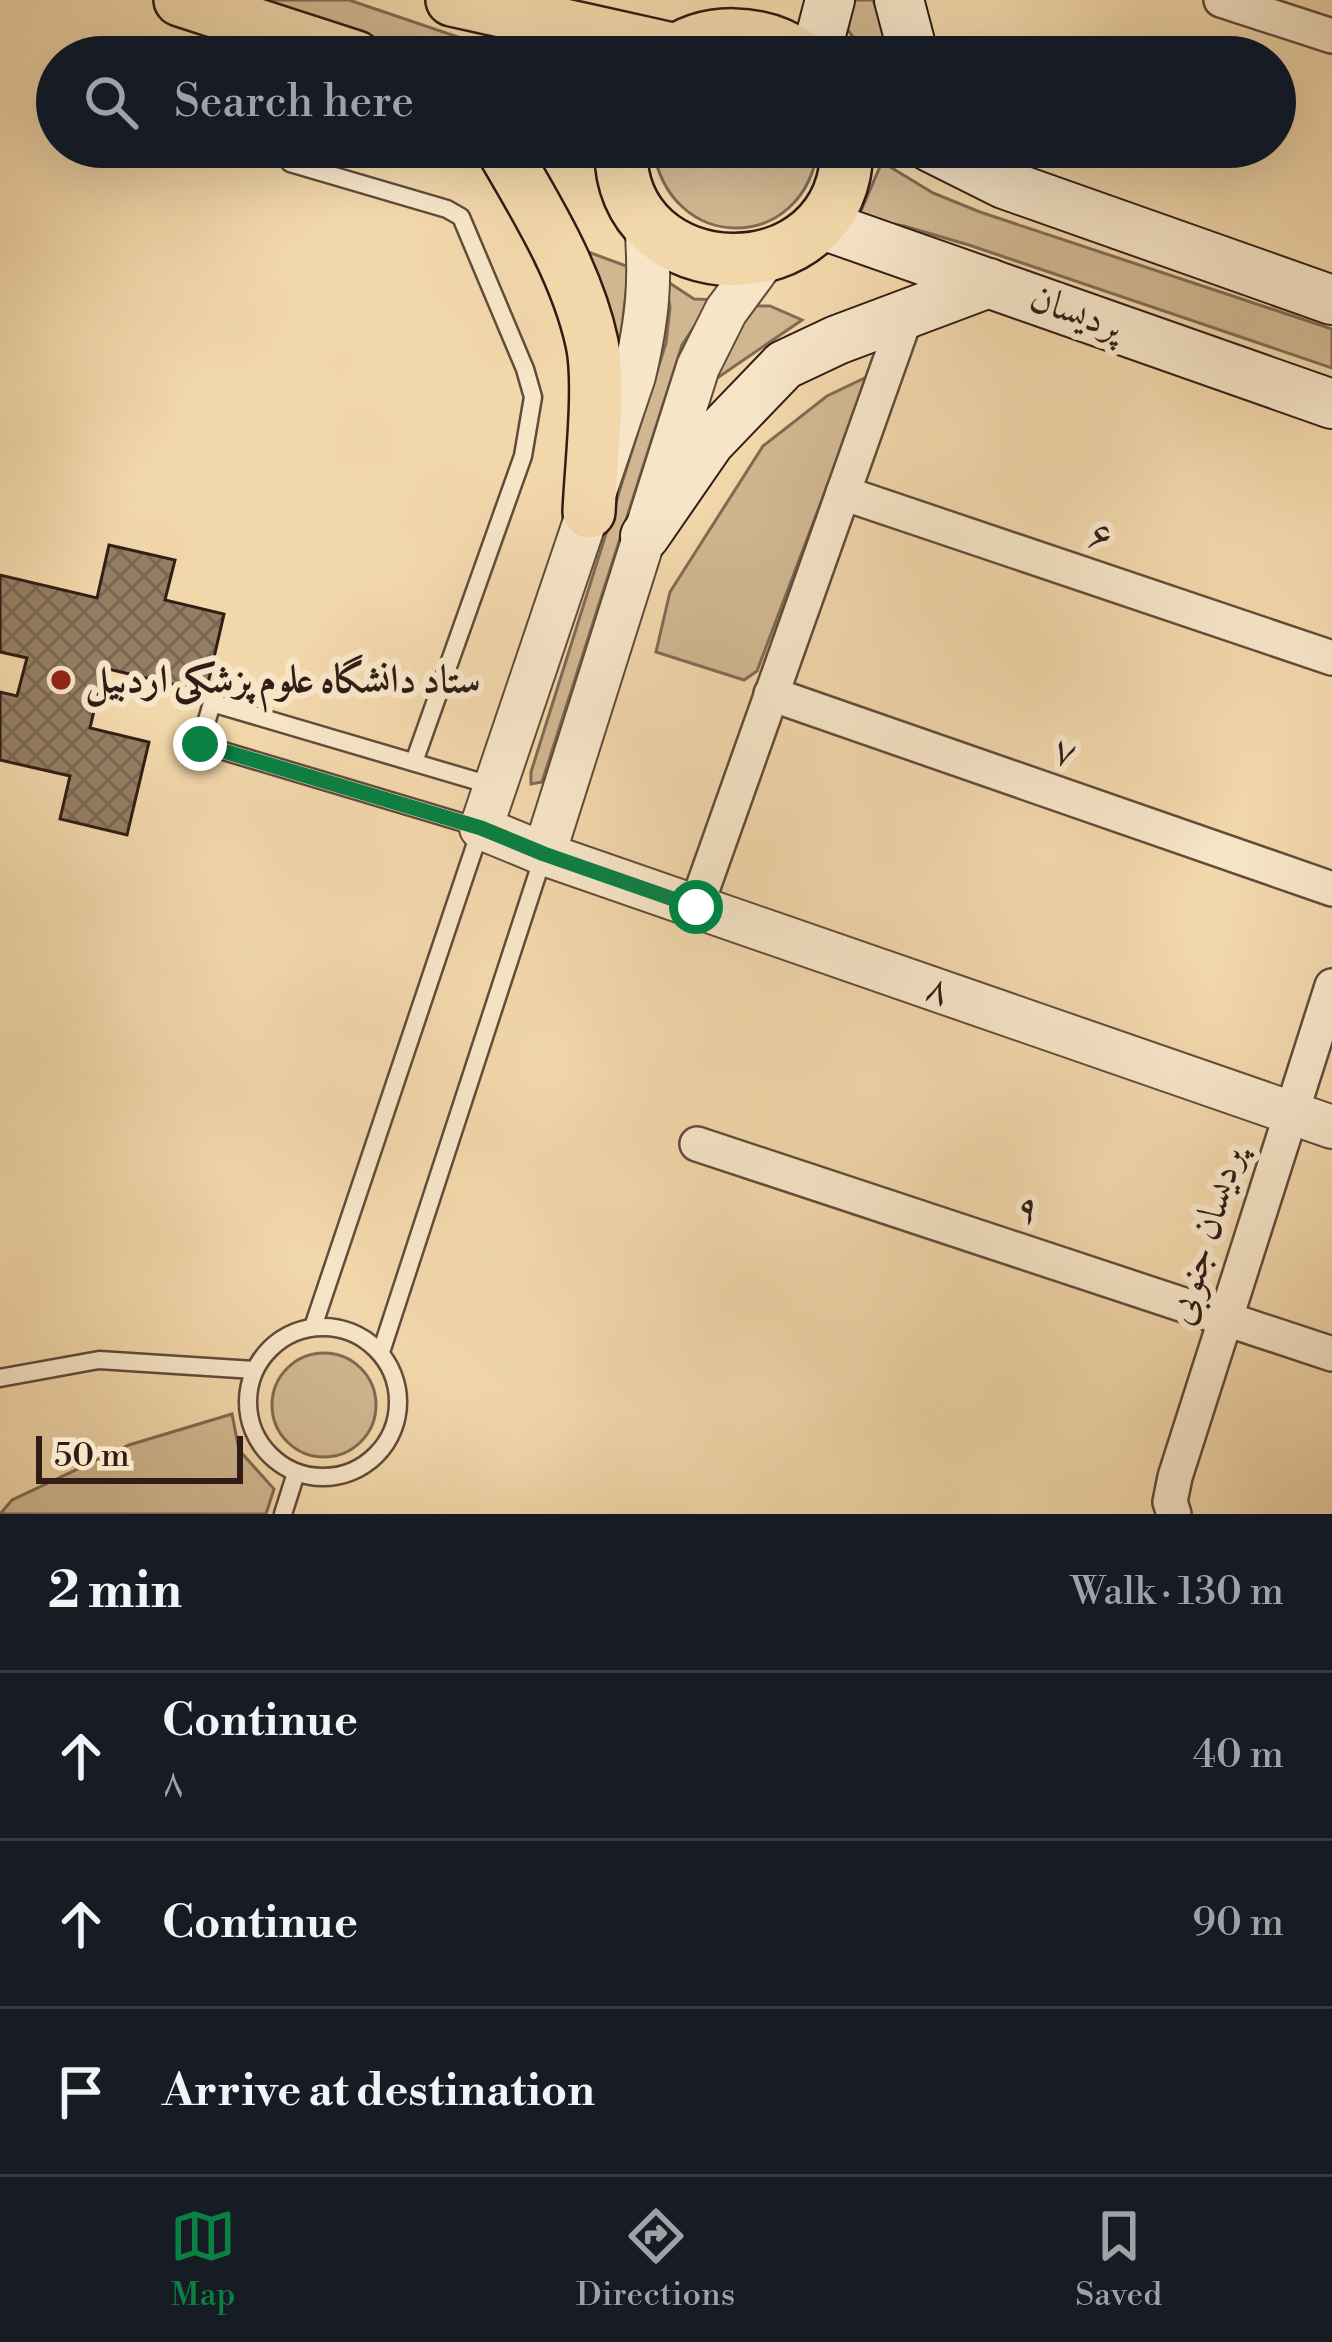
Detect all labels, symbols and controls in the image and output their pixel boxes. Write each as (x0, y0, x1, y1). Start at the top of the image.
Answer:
search box (36, 36, 1296, 168)
icon: search (78, 69, 144, 135)
text: Search here (174, 74, 414, 131)
street label: پردیسان (1023, 274, 1132, 353)
street label: ۶ (1082, 509, 1120, 563)
place label: ستاد دانشگاه علوم پزشکی اردبیل (85, 654, 481, 713)
marker: ستاد دانشگاه علوم پزشکی اردبیل (48, 667, 74, 693)
route end (173, 717, 227, 771)
street label: ۷ (1046, 725, 1084, 779)
route start (669, 880, 723, 934)
street label: ۸ (919, 963, 957, 1017)
street label: پردیسان جنوبی (1156, 1138, 1258, 1331)
street label: ۹ (1010, 1182, 1046, 1236)
scale bar (36, 1430, 243, 1483)
text: 50 m (54, 1436, 130, 1477)
text: 2 min (48, 1560, 182, 1624)
text: Walk · 130 m (1071, 1568, 1284, 1617)
text: Continue (162, 1693, 358, 1750)
icon: ahead (48, 1723, 114, 1789)
text: 40 m (1193, 1731, 1284, 1780)
text: ۸ (162, 1758, 185, 1807)
icon: ahead (48, 1891, 114, 1957)
text: Continue (162, 1895, 358, 1952)
text: 90 m (1192, 1899, 1284, 1948)
icon: arrive (48, 2059, 114, 2125)
text: Arrive at destination (162, 2063, 595, 2120)
tab: Map (170, 2203, 236, 2316)
tab: Directions (576, 2203, 735, 2316)
tab: Saved (1075, 2203, 1162, 2316)

